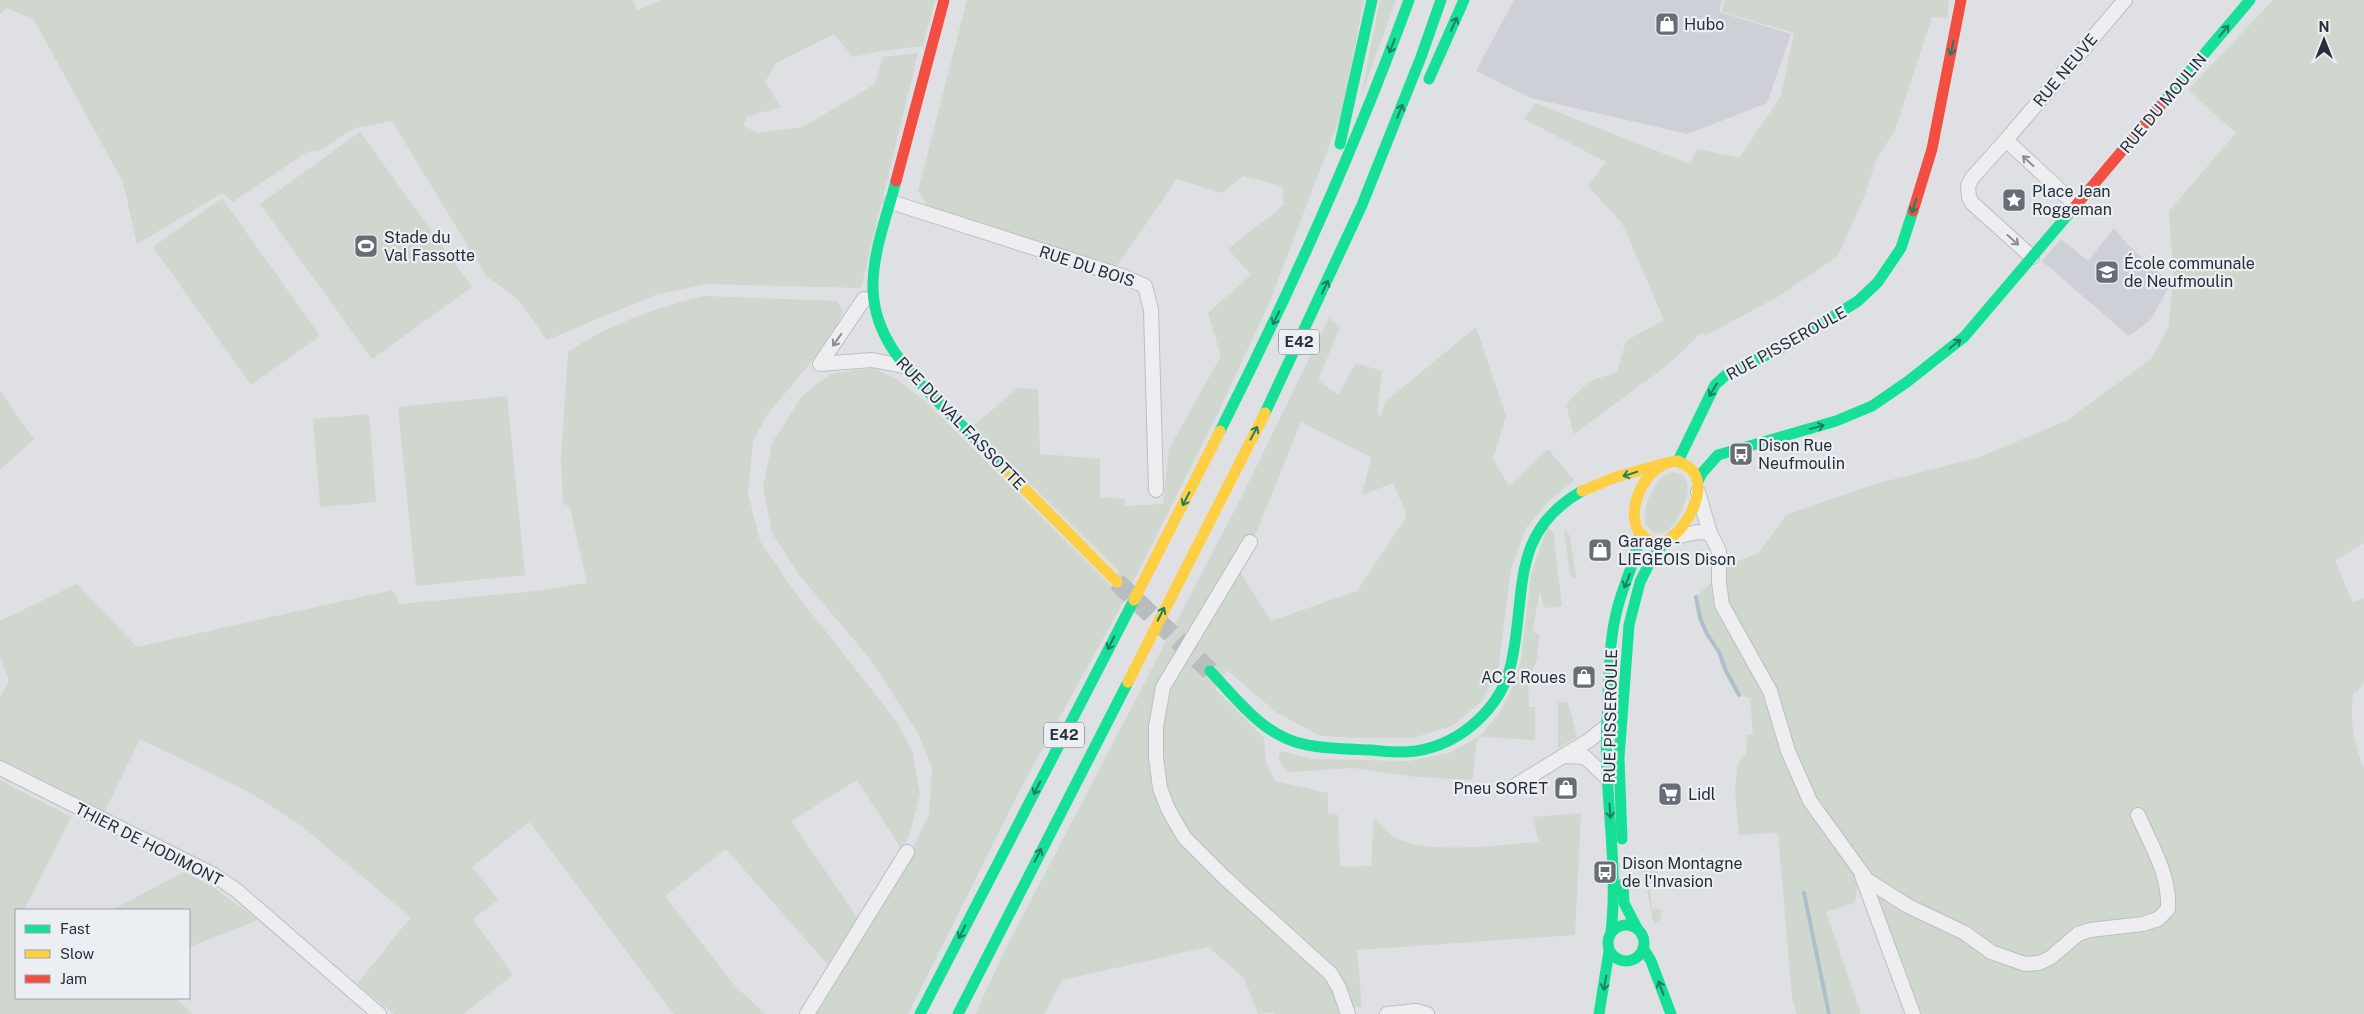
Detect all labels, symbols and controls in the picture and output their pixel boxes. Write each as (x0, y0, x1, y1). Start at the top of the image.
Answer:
shop icon: Hubo (1654, 11, 1680, 37)
place label: Hubo (1684, 15, 1724, 34)
north arrow (2299, 15, 2349, 65)
one-way arrow (1449, 17, 1459, 32)
text: N (2319, 19, 2329, 35)
one-way arrow (2218, 25, 2229, 38)
street label: RUE NEUVE (2029, 30, 2101, 111)
one-way arrow (1387, 38, 1397, 53)
one-way arrow (1946, 39, 1956, 55)
street label: RUE DU MOULIN (2116, 50, 2211, 157)
one-way arrow (1396, 104, 1405, 119)
one-way arrow (2022, 155, 2035, 167)
place label: Place Jean Roggeman (2032, 182, 2112, 219)
place icon: Place Jean Roggeman (2001, 187, 2027, 213)
one-way arrow (1909, 197, 1918, 213)
place label: Stade du Val Fassotte (384, 228, 475, 265)
sports icon: Stade du Val Fassotte (353, 233, 379, 259)
one-way arrow (2007, 234, 2020, 246)
street label: RUE DU BOIS (1037, 242, 1137, 291)
place label: École communale de Neufmoulin (2124, 253, 2255, 291)
school or university icon: École communale de Neufmoulin (2094, 259, 2120, 285)
one-way arrow (1320, 280, 1330, 295)
street label: RUE PISSEROULE (1723, 303, 1850, 384)
one-way arrow (1271, 310, 1280, 325)
road number: E42 (1279, 330, 1319, 354)
one-way arrow (832, 333, 842, 347)
one-way arrow (1948, 339, 1961, 350)
street label: RUE DU VAL FASSOTTE (892, 353, 1029, 494)
one-way arrow (1707, 383, 1717, 397)
one-way arrow (1808, 421, 1824, 431)
one-way arrow (1249, 426, 1259, 441)
place label: Dison Rue Neufmoulin (1758, 436, 1845, 473)
bus stop icon: Dison Rue Neufmoulin (1728, 441, 1754, 467)
one-way arrow (1622, 469, 1638, 479)
one-way arrow (1181, 491, 1190, 506)
place label: Garage - LIEGEOIS Dison (1618, 532, 1736, 569)
shop icon: Garage - LIEGEOIS Dison (1587, 537, 1613, 563)
one-way arrow (1622, 573, 1631, 588)
one-way arrow (1157, 607, 1166, 622)
one-way arrow (1106, 635, 1115, 650)
street label: RUE PISSEROULE (1600, 649, 1621, 783)
shop icon: AC 2 Roues (1571, 664, 1597, 690)
place label: AC 2 Roues (1481, 668, 1566, 687)
road number: E42 (1044, 722, 1084, 748)
shop icon: Pneu SORET (1553, 775, 1579, 801)
place label: Pneu SORET (1454, 779, 1548, 798)
one-way arrow (1032, 780, 1042, 795)
supermarket icon: Lidl (1657, 781, 1683, 807)
place label: Lidl (1688, 785, 1716, 804)
street label: THIER DE HODIMONT (72, 799, 226, 890)
one-way arrow (1605, 803, 1614, 819)
one-way arrow (1033, 848, 1043, 863)
place label: Dison Montagne de l'Invasion (1622, 854, 1743, 891)
bus stop icon: Dison Montagne de l'Invasion (1592, 859, 1618, 885)
legend (15, 909, 190, 999)
text: Fast (60, 920, 90, 937)
one-way arrow (957, 924, 966, 939)
text: Slow (60, 945, 95, 962)
text: Jam (60, 970, 87, 987)
one-way arrow (1599, 974, 1609, 990)
one-way arrow (1656, 980, 1665, 996)

